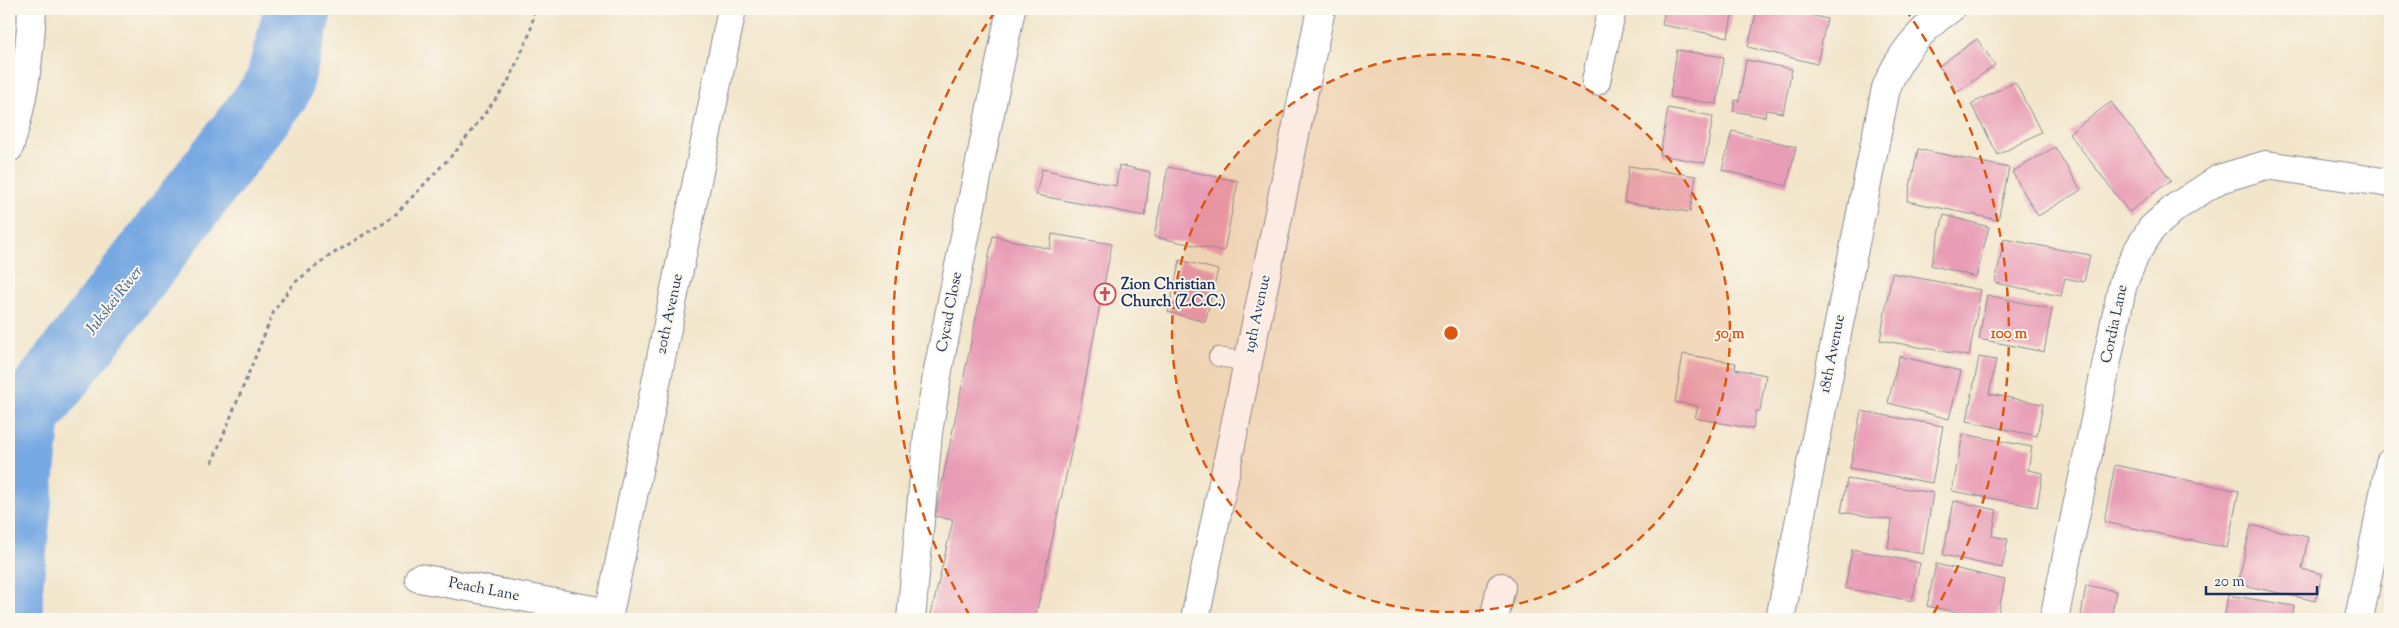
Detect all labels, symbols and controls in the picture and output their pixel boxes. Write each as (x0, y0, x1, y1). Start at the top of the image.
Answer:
water label: Jukskei River (80, 262, 149, 341)
street label: Cycad Close (932, 270, 968, 354)
street label: 20th Avenue (651, 272, 689, 356)
street label: 19th Avenue (1239, 273, 1277, 355)
place label: Zion Christian Church (Z.C.C.) (1121, 275, 1226, 313)
church icon: Zion Christian Church (Z.C.C.) (1093, 282, 1117, 306)
street label: Cordia Lane (2096, 283, 2134, 365)
street label: 18th Avenue (1815, 313, 1851, 395)
centre of rings (1442, 324, 1460, 342)
text: 50 m (1715, 324, 1745, 345)
text: 100 m (1991, 324, 2028, 345)
scale bar (2206, 563, 2318, 595)
text: 20 m (2214, 572, 2245, 593)
street label: Peach Lane (447, 573, 521, 607)

